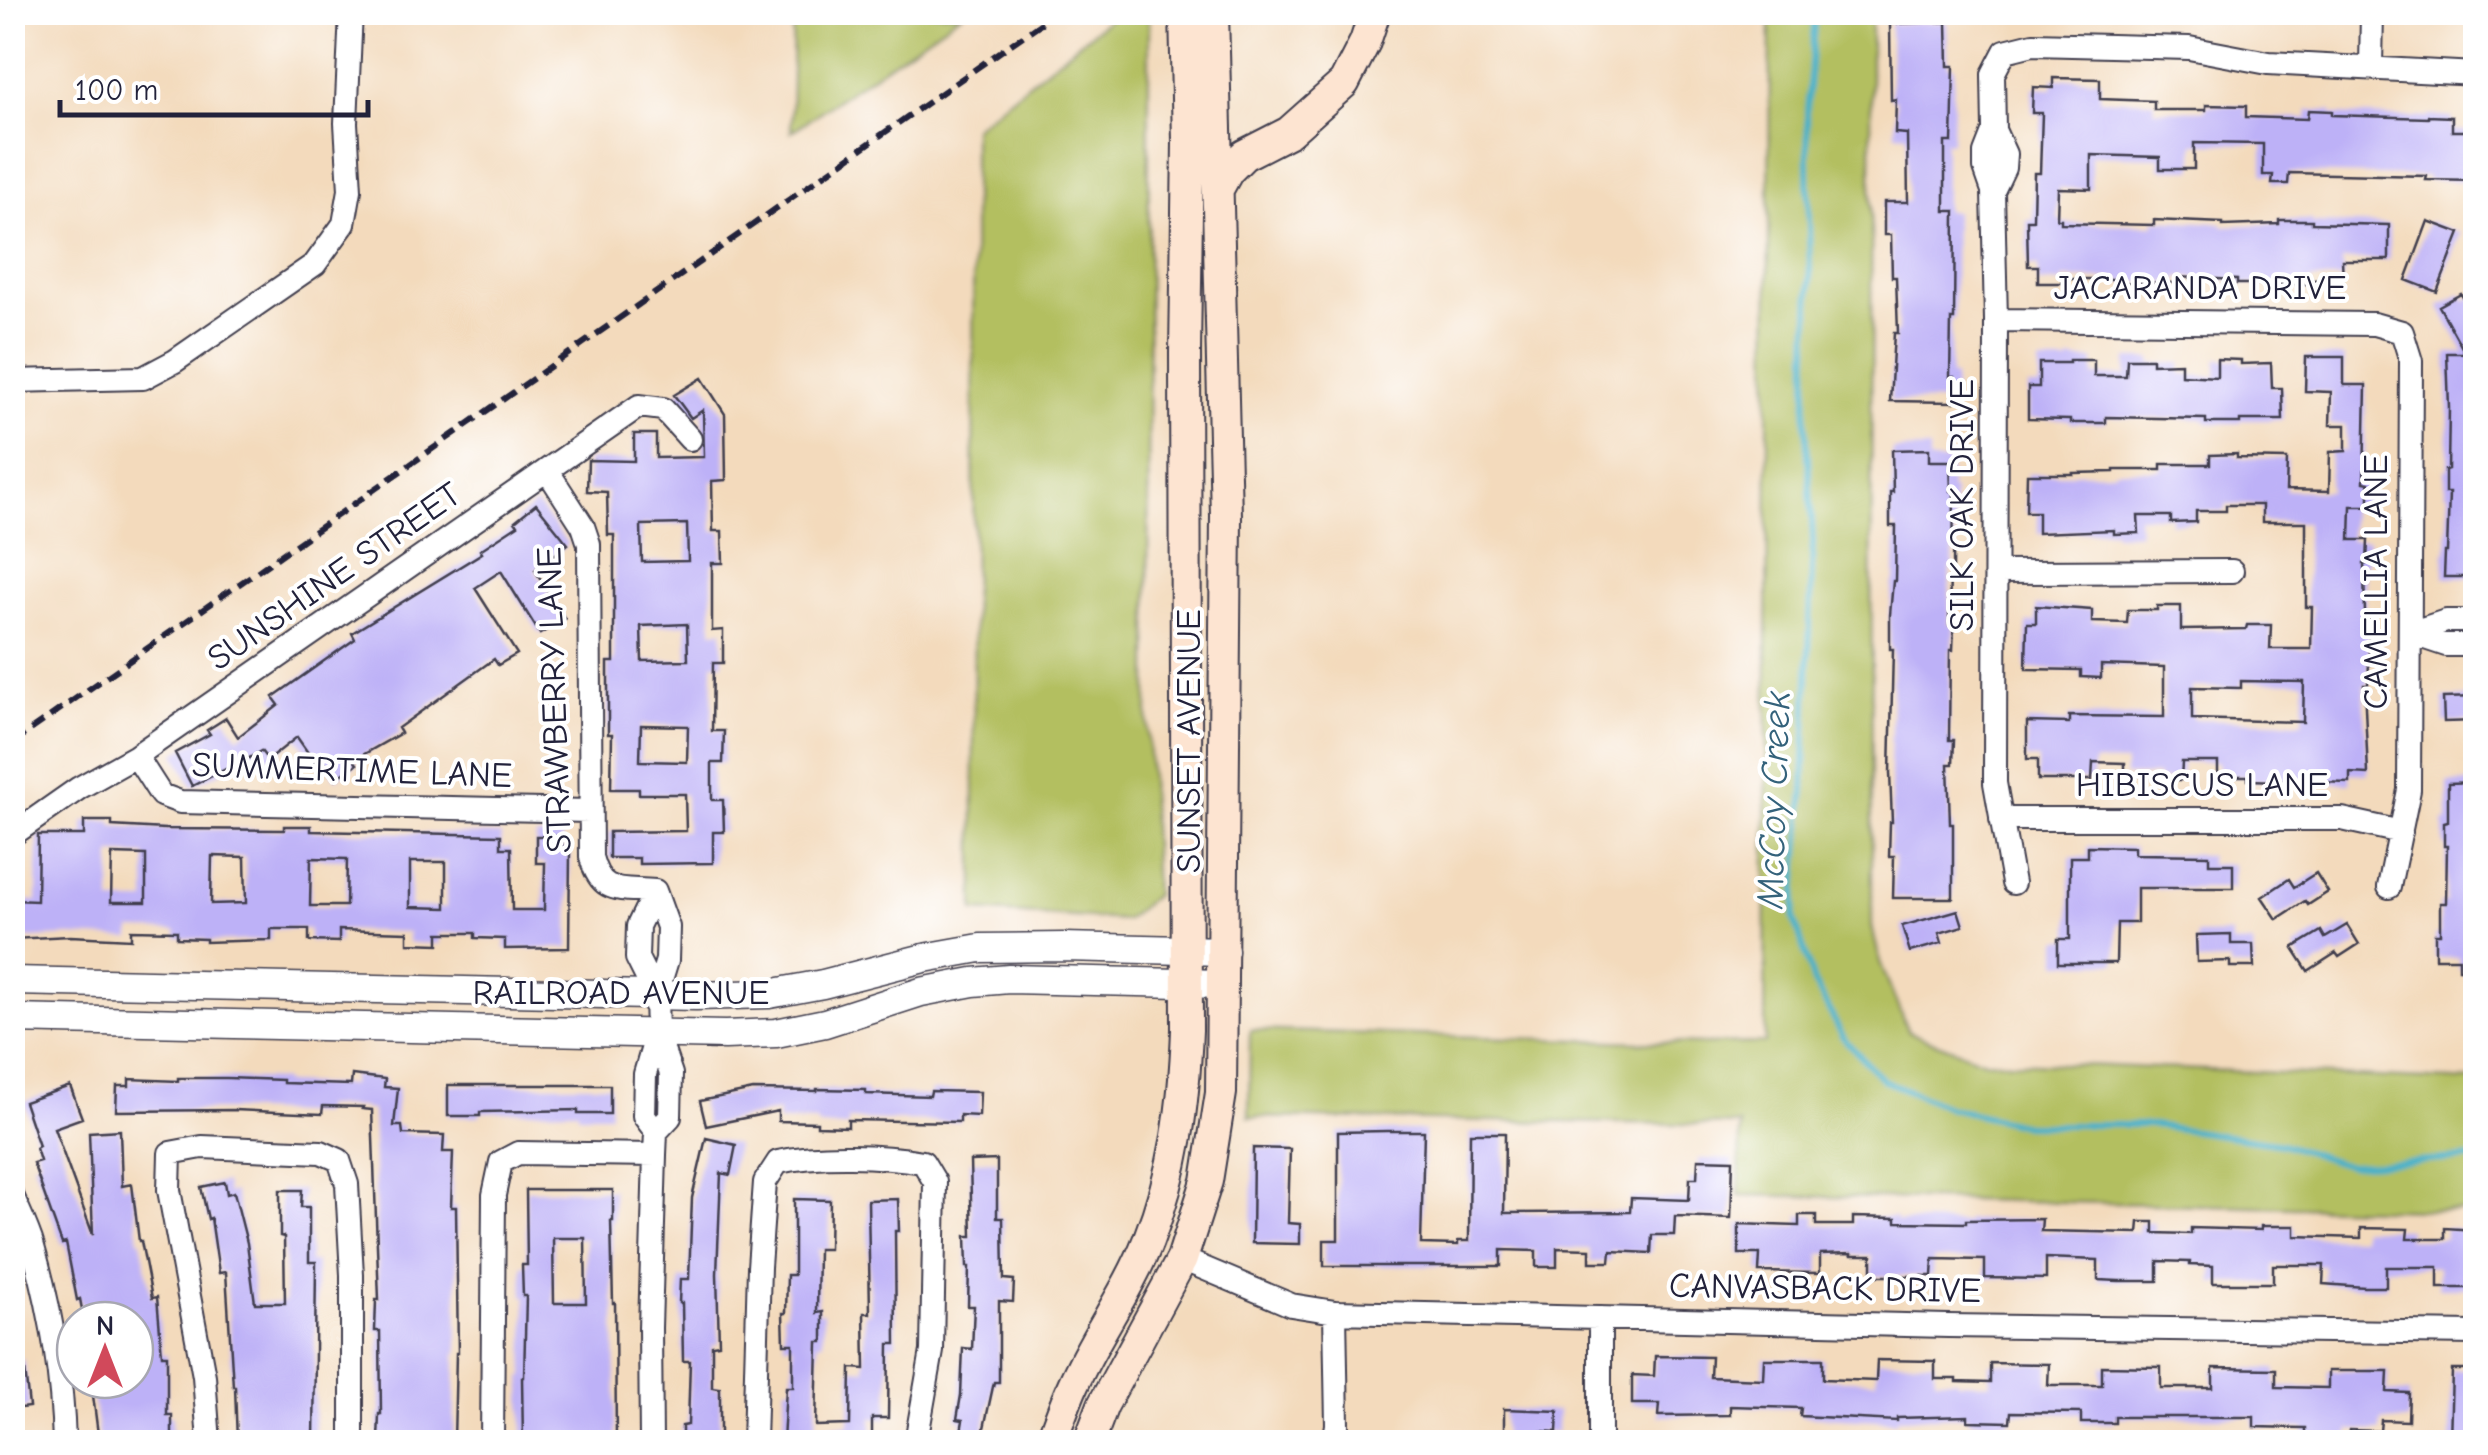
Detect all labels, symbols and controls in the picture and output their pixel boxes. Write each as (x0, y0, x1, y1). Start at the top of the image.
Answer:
scale bar (60, 55, 368, 117)
text: 100 m (75, 73, 158, 108)
street label: JACARANDA DRIVE (2054, 267, 2346, 308)
street label: SILK OAK DRIVE (1941, 379, 1982, 631)
street label: CAMELLIA LANE (2355, 455, 2396, 709)
street label: SUNSHINE STREET (200, 473, 468, 679)
street label: STRAWBERRY LANE (528, 546, 580, 854)
street label: SUNSET AVENUE (1168, 609, 1209, 873)
water label: McCoy Creek (1748, 690, 1800, 910)
street label: SUMMERTIME LANE (191, 744, 513, 796)
street label: HIBISCUS LANE (2076, 764, 2328, 805)
street label: RAILROAD AVENUE (473, 972, 769, 1013)
street label: CANVASBACK DRIVE (1669, 1265, 1981, 1311)
north arrow (55, 1300, 155, 1400)
text: N (96, 1310, 114, 1342)

